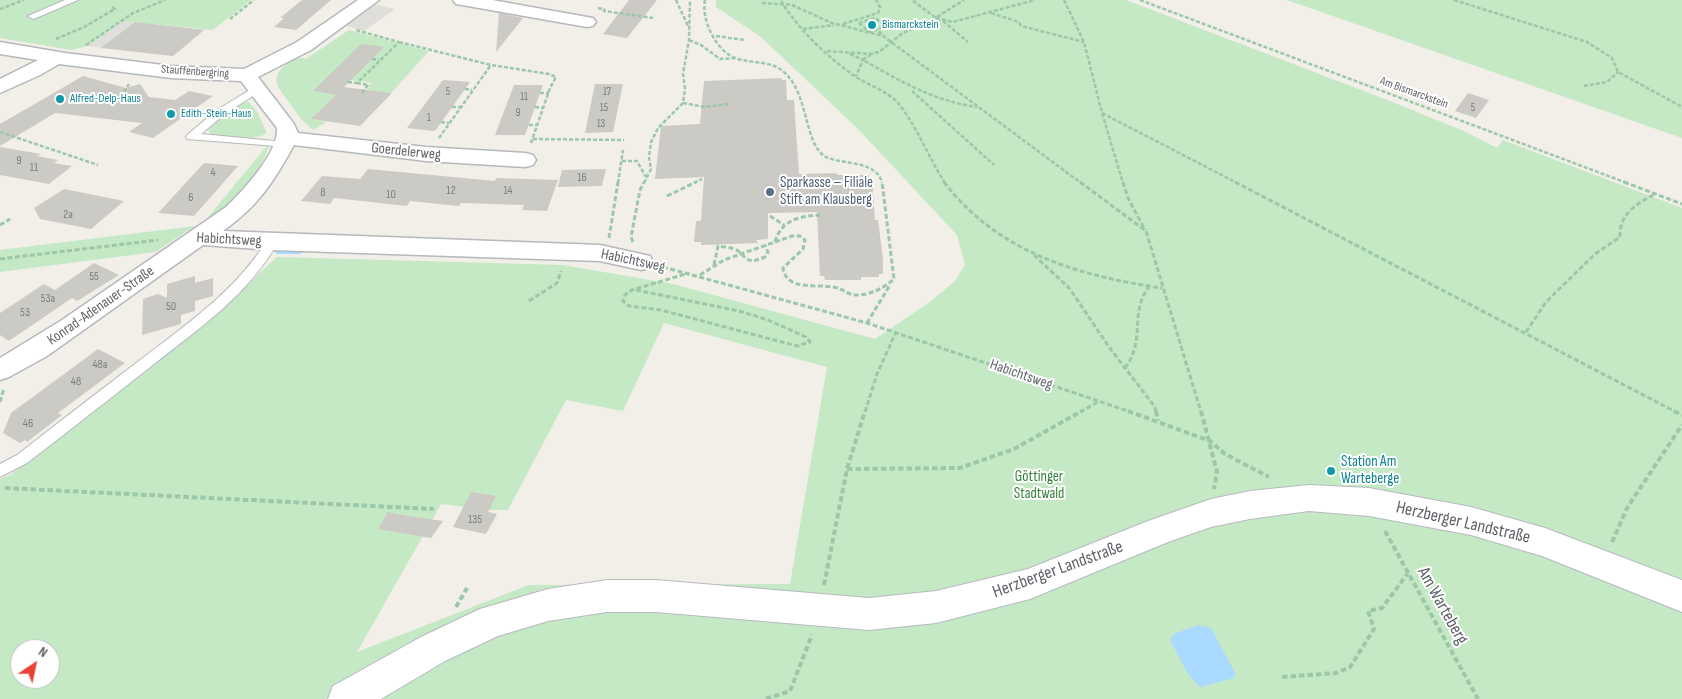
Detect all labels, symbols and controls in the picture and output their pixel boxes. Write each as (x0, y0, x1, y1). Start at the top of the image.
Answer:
place label: Bismarckstein (882, 18, 939, 32)
marker: Bismarckstein (866, 19, 878, 31)
street label: Stauffenbergring (160, 62, 230, 82)
street label: Am Bismarckstein (1378, 74, 1450, 112)
house number: 5 (446, 85, 450, 99)
house number: 17 (603, 85, 611, 99)
house number: 11 (520, 90, 528, 104)
place label: Alfred-Delp-Haus (70, 92, 141, 106)
marker: Alfred-Delp-Haus (54, 93, 66, 105)
house number: 15 (600, 101, 608, 115)
house number: 5 (1471, 101, 1475, 115)
house number: 9 (516, 106, 520, 120)
place label: Edith-Stein-Haus (181, 107, 252, 121)
marker: Edith-Stein-Haus (165, 108, 177, 120)
house number: 1 (427, 111, 431, 125)
house number: 13 (597, 117, 605, 131)
street label: Goerdelerweg (370, 139, 442, 165)
house number: 9 (16, 154, 22, 168)
house number: 11 (30, 161, 38, 175)
house number: 4 (210, 166, 216, 180)
house number: 16 (577, 171, 587, 185)
place label: Sparkasse – Filiale Stift am Klausberg (780, 174, 873, 209)
house number: 12 (446, 184, 456, 198)
house number: 14 (503, 184, 513, 198)
house number: 8 (320, 186, 326, 200)
marker: Sparkasse – Filiale Stift am Klausberg (764, 186, 776, 198)
house number: 10 (386, 188, 396, 202)
house number: 6 (188, 191, 194, 205)
house number: 2a (63, 208, 73, 222)
street label: Habichtsweg (196, 229, 262, 251)
street label: Habichtsweg (599, 245, 667, 277)
street label: Konrad-Adenauer-Straße (44, 262, 158, 350)
house number: 55 (89, 270, 99, 284)
house number: 53a (41, 292, 55, 306)
house number: 50 (166, 300, 176, 314)
house number: 53 (20, 306, 30, 320)
street label: Habichtsweg (987, 356, 1055, 394)
house number: 48a (93, 358, 107, 372)
house number: 48 (71, 375, 81, 389)
house number: 46 (23, 417, 33, 431)
place label: Station Am Warteberge (1341, 453, 1399, 488)
marker: Station Am Warteberge (1325, 465, 1337, 477)
park label: Göttinger Stadtwald (1014, 468, 1064, 503)
street label: Herzberger Landstraße (1394, 497, 1532, 549)
house number: 135 (468, 513, 482, 527)
street label: Herzberger Landstraße (990, 536, 1126, 604)
street label: Am Warteberg (1412, 564, 1472, 648)
north arrow (10, 639, 60, 689)
text: N (35, 643, 51, 661)

